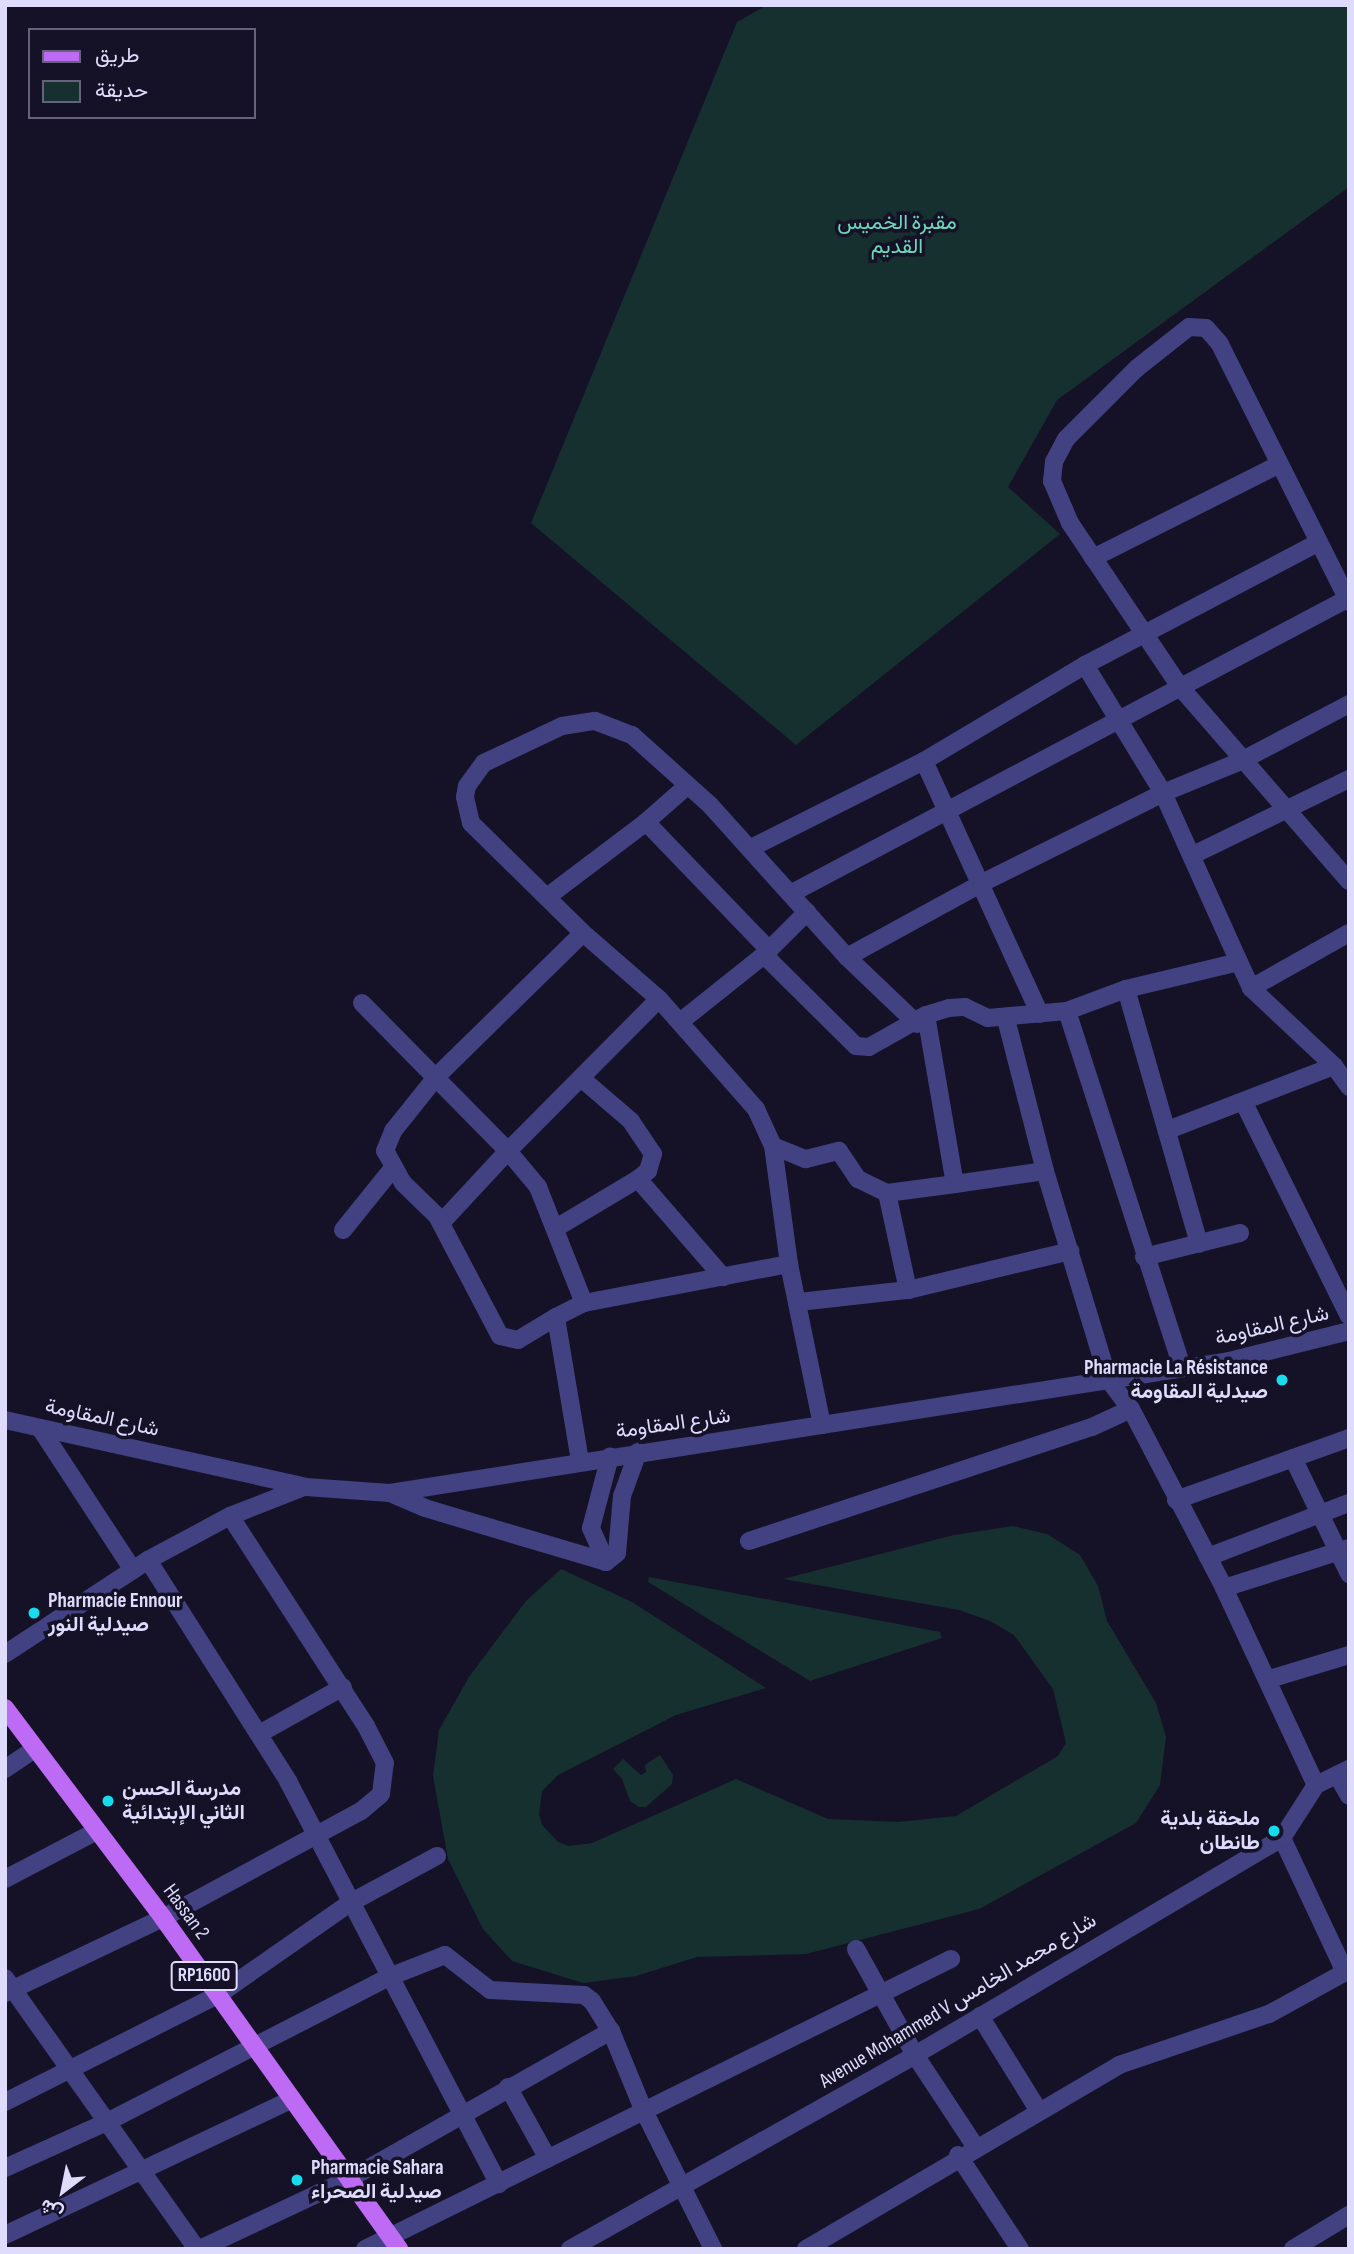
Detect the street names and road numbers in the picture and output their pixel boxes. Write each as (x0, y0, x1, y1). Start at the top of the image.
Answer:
street label: شارع المقاومة (1213, 1301, 1331, 1351)
street label: شارع المقاومة (43, 1394, 161, 1442)
street label: شارع المقاومة (614, 1403, 732, 1445)
street label: Hassan 2 (157, 1879, 215, 1945)
street label: Avenue Mohammed V شارع محمد الخامس (815, 1908, 1101, 2094)
road number: RP1600 (169, 1960, 239, 1992)

